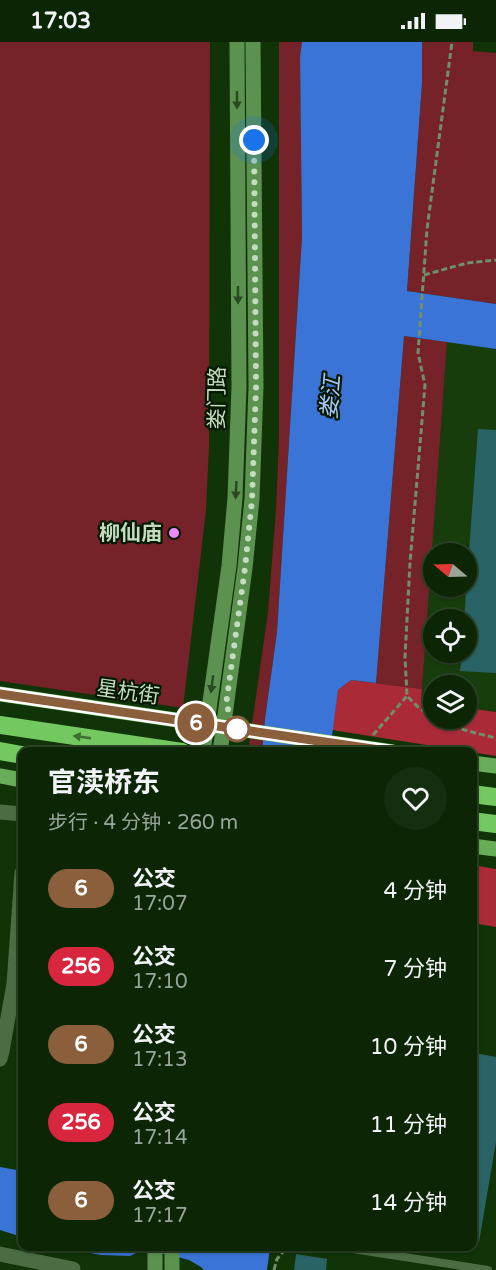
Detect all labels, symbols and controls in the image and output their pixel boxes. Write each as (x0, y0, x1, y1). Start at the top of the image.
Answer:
text: 17:03 (30, 8, 91, 34)
one-way arrow (232, 91, 242, 110)
your location (239, 125, 269, 155)
one-way arrow (233, 286, 243, 305)
street label: 娄门路 (204, 366, 231, 430)
water label: 娄江 (316, 372, 346, 420)
one-way arrow (231, 481, 240, 500)
place label: 柳仙庙 (99, 521, 162, 546)
marker: 柳仙庙 (167, 526, 181, 540)
north arrow (423, 543, 477, 597)
map controls (423, 543, 477, 729)
button: locate (423, 609, 477, 663)
one-way arrow (208, 675, 217, 694)
button: layers (423, 675, 477, 729)
street label: 星杭街 (95, 676, 161, 709)
line badge: 6 (176, 704, 216, 742)
text: 6 (189, 711, 203, 736)
unlabelled marker (224, 716, 250, 742)
one-way arrow (73, 732, 92, 741)
text: 官渎桥东 (48, 766, 160, 800)
button: heart (384, 767, 447, 830)
text: 步行 · 4 分钟 · 260 m (48, 811, 238, 835)
text: 公交 (132, 866, 176, 892)
text: 6 (74, 876, 88, 901)
text: 4 分钟 (383, 878, 447, 904)
text: 17:07 (132, 892, 187, 916)
text: 公交 (132, 944, 176, 970)
text: 256 (61, 954, 101, 979)
text: 7 分钟 (383, 956, 447, 982)
text: 17:10 (132, 970, 187, 994)
text: 公交 (132, 1022, 176, 1048)
text: 6 (74, 1032, 88, 1057)
text: 10 分钟 (370, 1034, 447, 1060)
text: 17:13 (132, 1048, 187, 1072)
text: 公交 (132, 1100, 176, 1126)
text: 256 (61, 1110, 101, 1135)
text: 11 分钟 (370, 1112, 447, 1138)
text: 17:14 (132, 1126, 187, 1150)
text: 公交 (132, 1178, 176, 1204)
text: 6 (74, 1188, 88, 1213)
text: 14 分钟 (370, 1190, 447, 1216)
text: 17:17 (132, 1204, 187, 1228)

